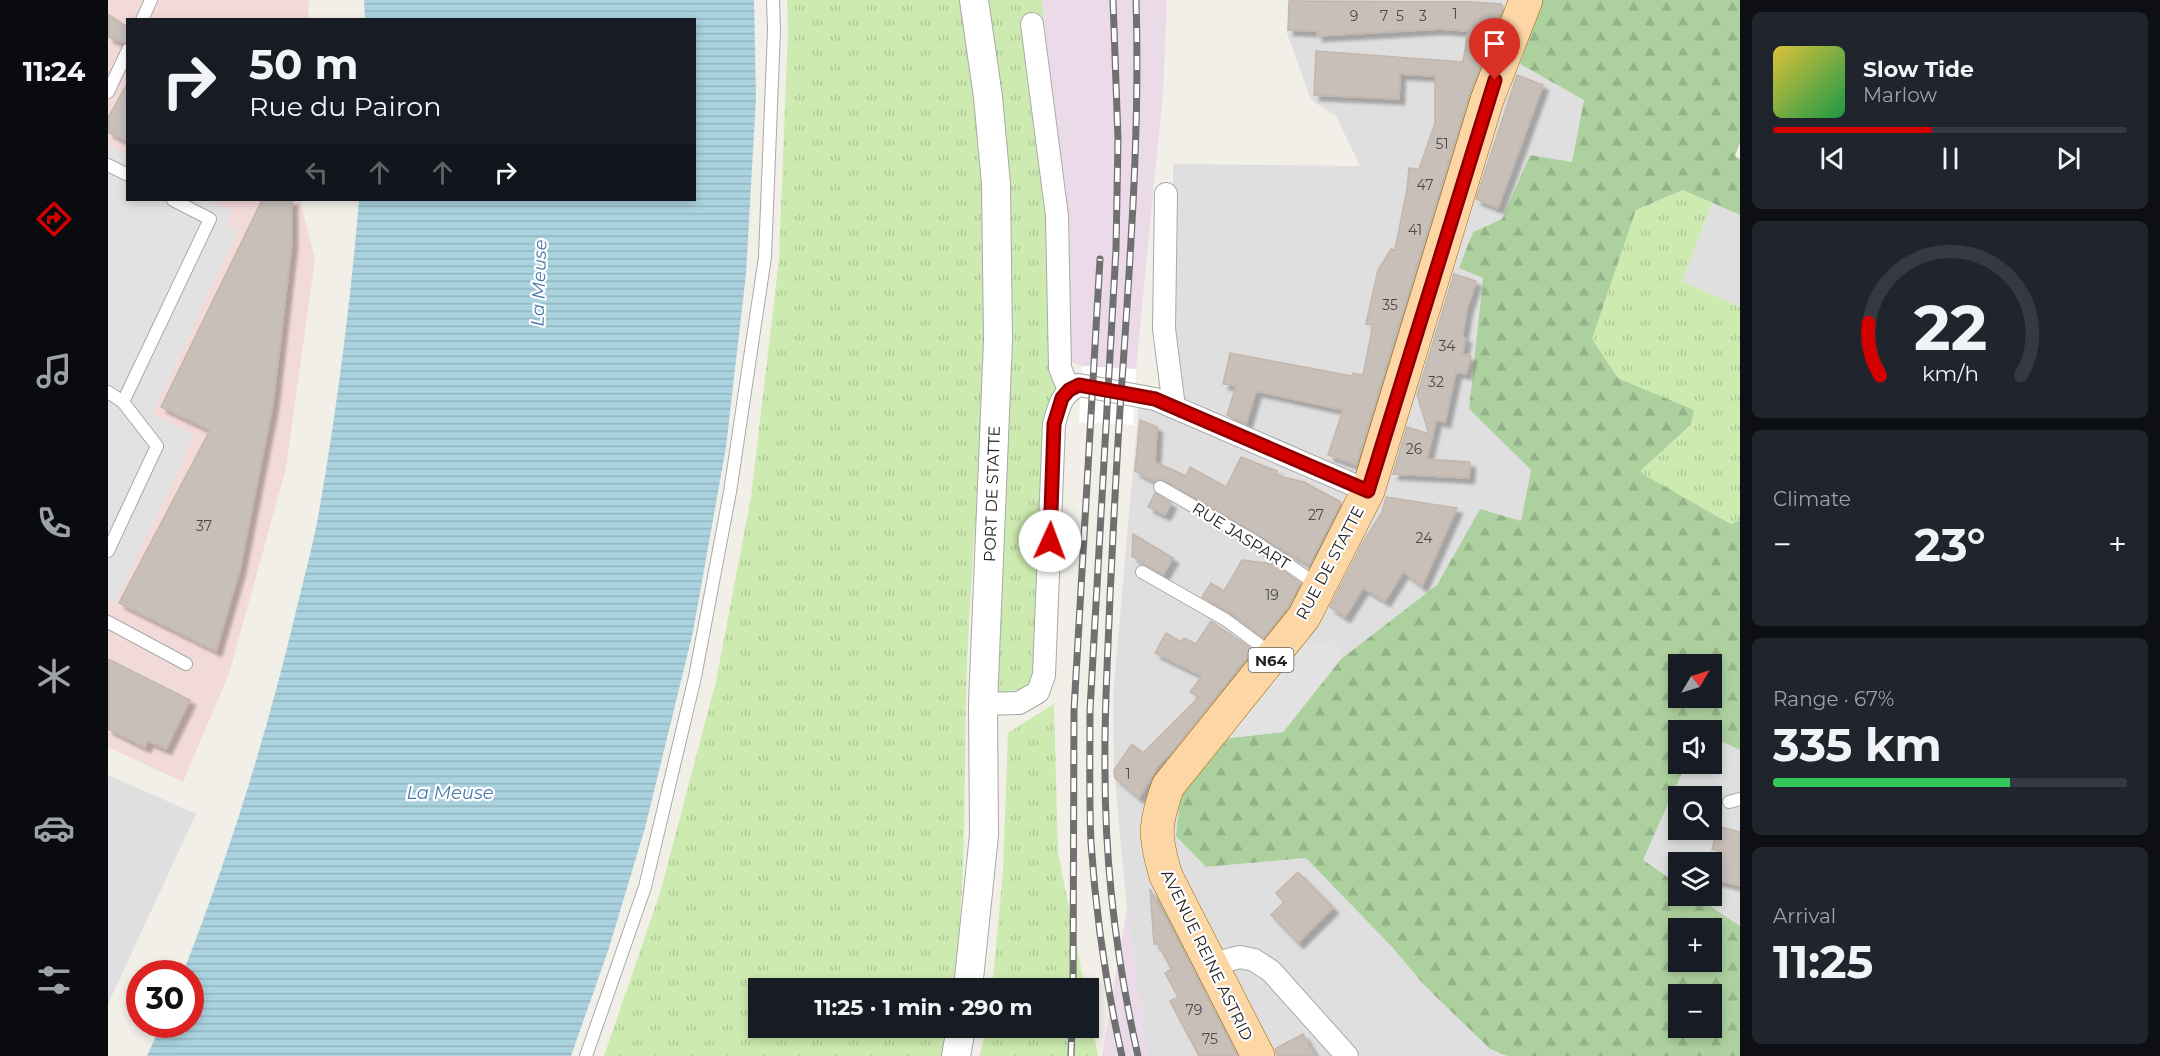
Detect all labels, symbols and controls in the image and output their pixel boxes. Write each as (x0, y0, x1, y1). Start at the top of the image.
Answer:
house number: 1 (1452, 5, 1458, 23)
house number: 9 (1350, 7, 1358, 25)
house number: 7 (1380, 7, 1388, 25)
house number: 5 (1396, 7, 1404, 25)
house number: 3 (1419, 7, 1427, 25)
pin (1469, 18, 1520, 80)
icon: arrive (1478, 27, 1511, 60)
text: 50 m (249, 38, 358, 90)
icon: right (150, 42, 228, 120)
text: 11:24 (23, 55, 85, 88)
text: Slow Tide (1863, 56, 1974, 83)
text: Marlow (1863, 83, 1937, 107)
text: Rue du Pairon (249, 90, 441, 123)
house number: 51 (1436, 135, 1448, 153)
icon: previous (1816, 142, 1849, 175)
icon: pause (1934, 142, 1967, 175)
icon: next (2052, 142, 2085, 175)
icon: left (300, 156, 333, 189)
icon: ahead (363, 156, 396, 189)
icon: ahead (426, 156, 459, 189)
icon: right (489, 156, 522, 189)
house number: 47 (1417, 176, 1433, 194)
icon: directions (33, 198, 75, 240)
house number: 41 (1408, 221, 1422, 239)
water label: La Meuse (526, 239, 552, 327)
text: 22 (1913, 290, 1987, 366)
house number: 35 (1382, 296, 1398, 314)
house number: 34 (1438, 337, 1456, 355)
icon: music (33, 350, 75, 392)
text: km/h (1921, 361, 1979, 387)
house number: 32 (1428, 373, 1444, 391)
street label: PORT DE STATTE (980, 426, 1004, 562)
house number: 26 (1406, 440, 1423, 458)
text: Climate (1773, 487, 1851, 511)
street label: RUE JASPART (1189, 499, 1294, 574)
icon: phone (33, 502, 75, 544)
street label: RUE DE STATTE (1292, 503, 1368, 623)
house number: 27 (1308, 506, 1324, 524)
position arrow (1018, 509, 1082, 573)
house number: 37 (196, 517, 212, 535)
text: 23° (1914, 517, 1986, 572)
text: − (1773, 524, 1792, 564)
text: + (2108, 524, 2127, 564)
house number: 24 (1416, 529, 1433, 547)
house number: 19 (1265, 586, 1279, 604)
road number: N64 (1248, 648, 1294, 672)
north arrow (1668, 654, 1722, 708)
map controls (1668, 654, 1722, 1038)
icon: climate (33, 655, 75, 697)
text: Range · 67% (1773, 687, 1894, 711)
text: 335 km (1773, 717, 1942, 772)
button: sound (1668, 720, 1722, 774)
house number: 1 (1125, 765, 1131, 783)
water label: La Meuse (406, 782, 494, 804)
button: search (1668, 786, 1722, 840)
icon: car (33, 807, 75, 849)
button: layers (1668, 852, 1722, 906)
street label: AVENUE REINE ASTRID (1157, 866, 1257, 1044)
text: Arrival (1773, 904, 1836, 928)
button: + (1668, 918, 1722, 972)
text: 11:25 (1773, 934, 1873, 989)
icon: filters (33, 959, 75, 1001)
speed limit sign: 30 (126, 960, 204, 1038)
button: − (1668, 984, 1722, 1038)
text: 11:25 · 1 min · 290 m (814, 994, 1033, 1021)
house number: 79 (1186, 1001, 1202, 1019)
house number: 75 (1202, 1030, 1218, 1048)

